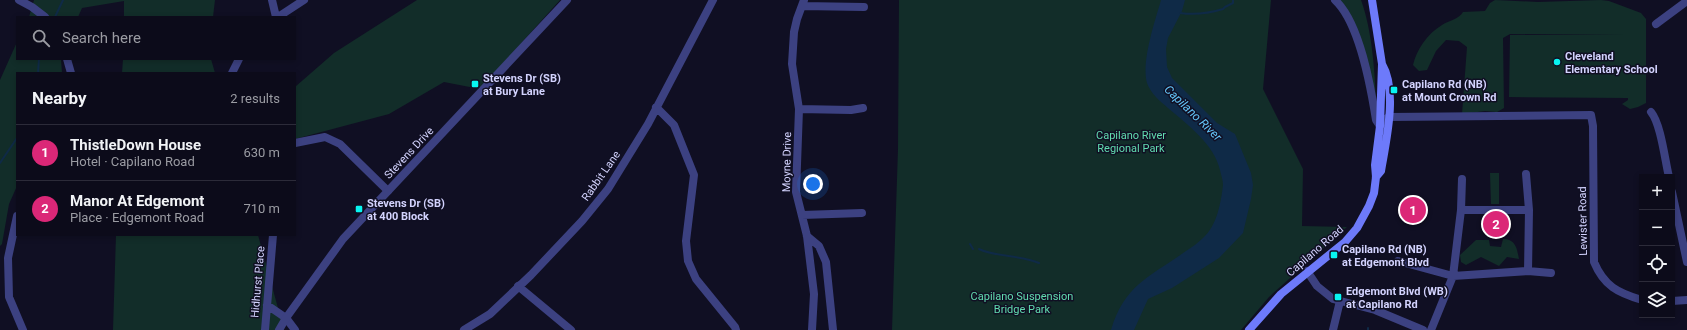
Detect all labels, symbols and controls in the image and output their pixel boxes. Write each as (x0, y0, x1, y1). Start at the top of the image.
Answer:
search box (16, 16, 296, 60)
icon: search (30, 27, 52, 49)
text: Search here (62, 29, 141, 47)
place label: Cleveland Elementary School (1565, 50, 1658, 76)
marker: Cleveland Elementary School (1552, 57, 1562, 67)
place label: Stevens Dr (SB) at Bury Lane (483, 72, 561, 98)
place label: Capilano Rd (NB) at Mount Crown Rd (1402, 78, 1496, 104)
marker: Stevens Dr (SB) at Bury Lane (470, 79, 480, 89)
water label: Capilano River (1161, 82, 1225, 145)
marker: Capilano Rd (NB) at Mount Crown Rd (1389, 85, 1399, 95)
text: Nearby (32, 88, 87, 108)
text: 2 results (230, 91, 280, 106)
street label: Stevens Drive (382, 124, 436, 182)
park label: Capilano River Regional Park (1096, 129, 1166, 155)
street label: Moyne Drive (780, 132, 794, 192)
text: ThistleDown House (70, 136, 201, 154)
text: 1 (41, 145, 49, 160)
text: 630 m (243, 145, 280, 160)
street label: Rabbit Lane (579, 148, 623, 203)
text: Hotel · Capilano Road (70, 154, 195, 169)
your location (803, 174, 823, 194)
map controls (1639, 174, 1675, 318)
button: + (1639, 174, 1675, 210)
street label: Lewister Road (1576, 186, 1590, 256)
text: Manor At Edgemont (70, 192, 204, 210)
pin: 1 (1400, 195, 1426, 225)
place label: Stevens Dr (SB) at 400 Block (367, 197, 445, 223)
text: 2 (41, 201, 49, 216)
text: 710 m (243, 201, 280, 216)
marker: Stevens Dr (SB) at 400 Block (354, 204, 364, 214)
pin: 2 (1483, 209, 1509, 239)
text: Place · Edgemont Road (70, 210, 204, 225)
button: − (1639, 210, 1675, 246)
street label: Capilano Road (1284, 223, 1346, 279)
place label: Capilano Rd (NB) at Edgemont Blvd (1342, 243, 1429, 269)
street label: Hidhurst Place (248, 246, 268, 318)
button: locate (1639, 246, 1675, 282)
marker: Capilano Rd (NB) at Edgemont Blvd (1329, 250, 1339, 260)
button: layers (1639, 282, 1675, 318)
place label: Edgemont Blvd (WB) at Capilano Rd (1346, 285, 1448, 311)
park label: Capilano Suspension Bridge Park (971, 290, 1073, 316)
marker: Edgemont Blvd (WB) at Capilano Rd (1333, 292, 1343, 302)

